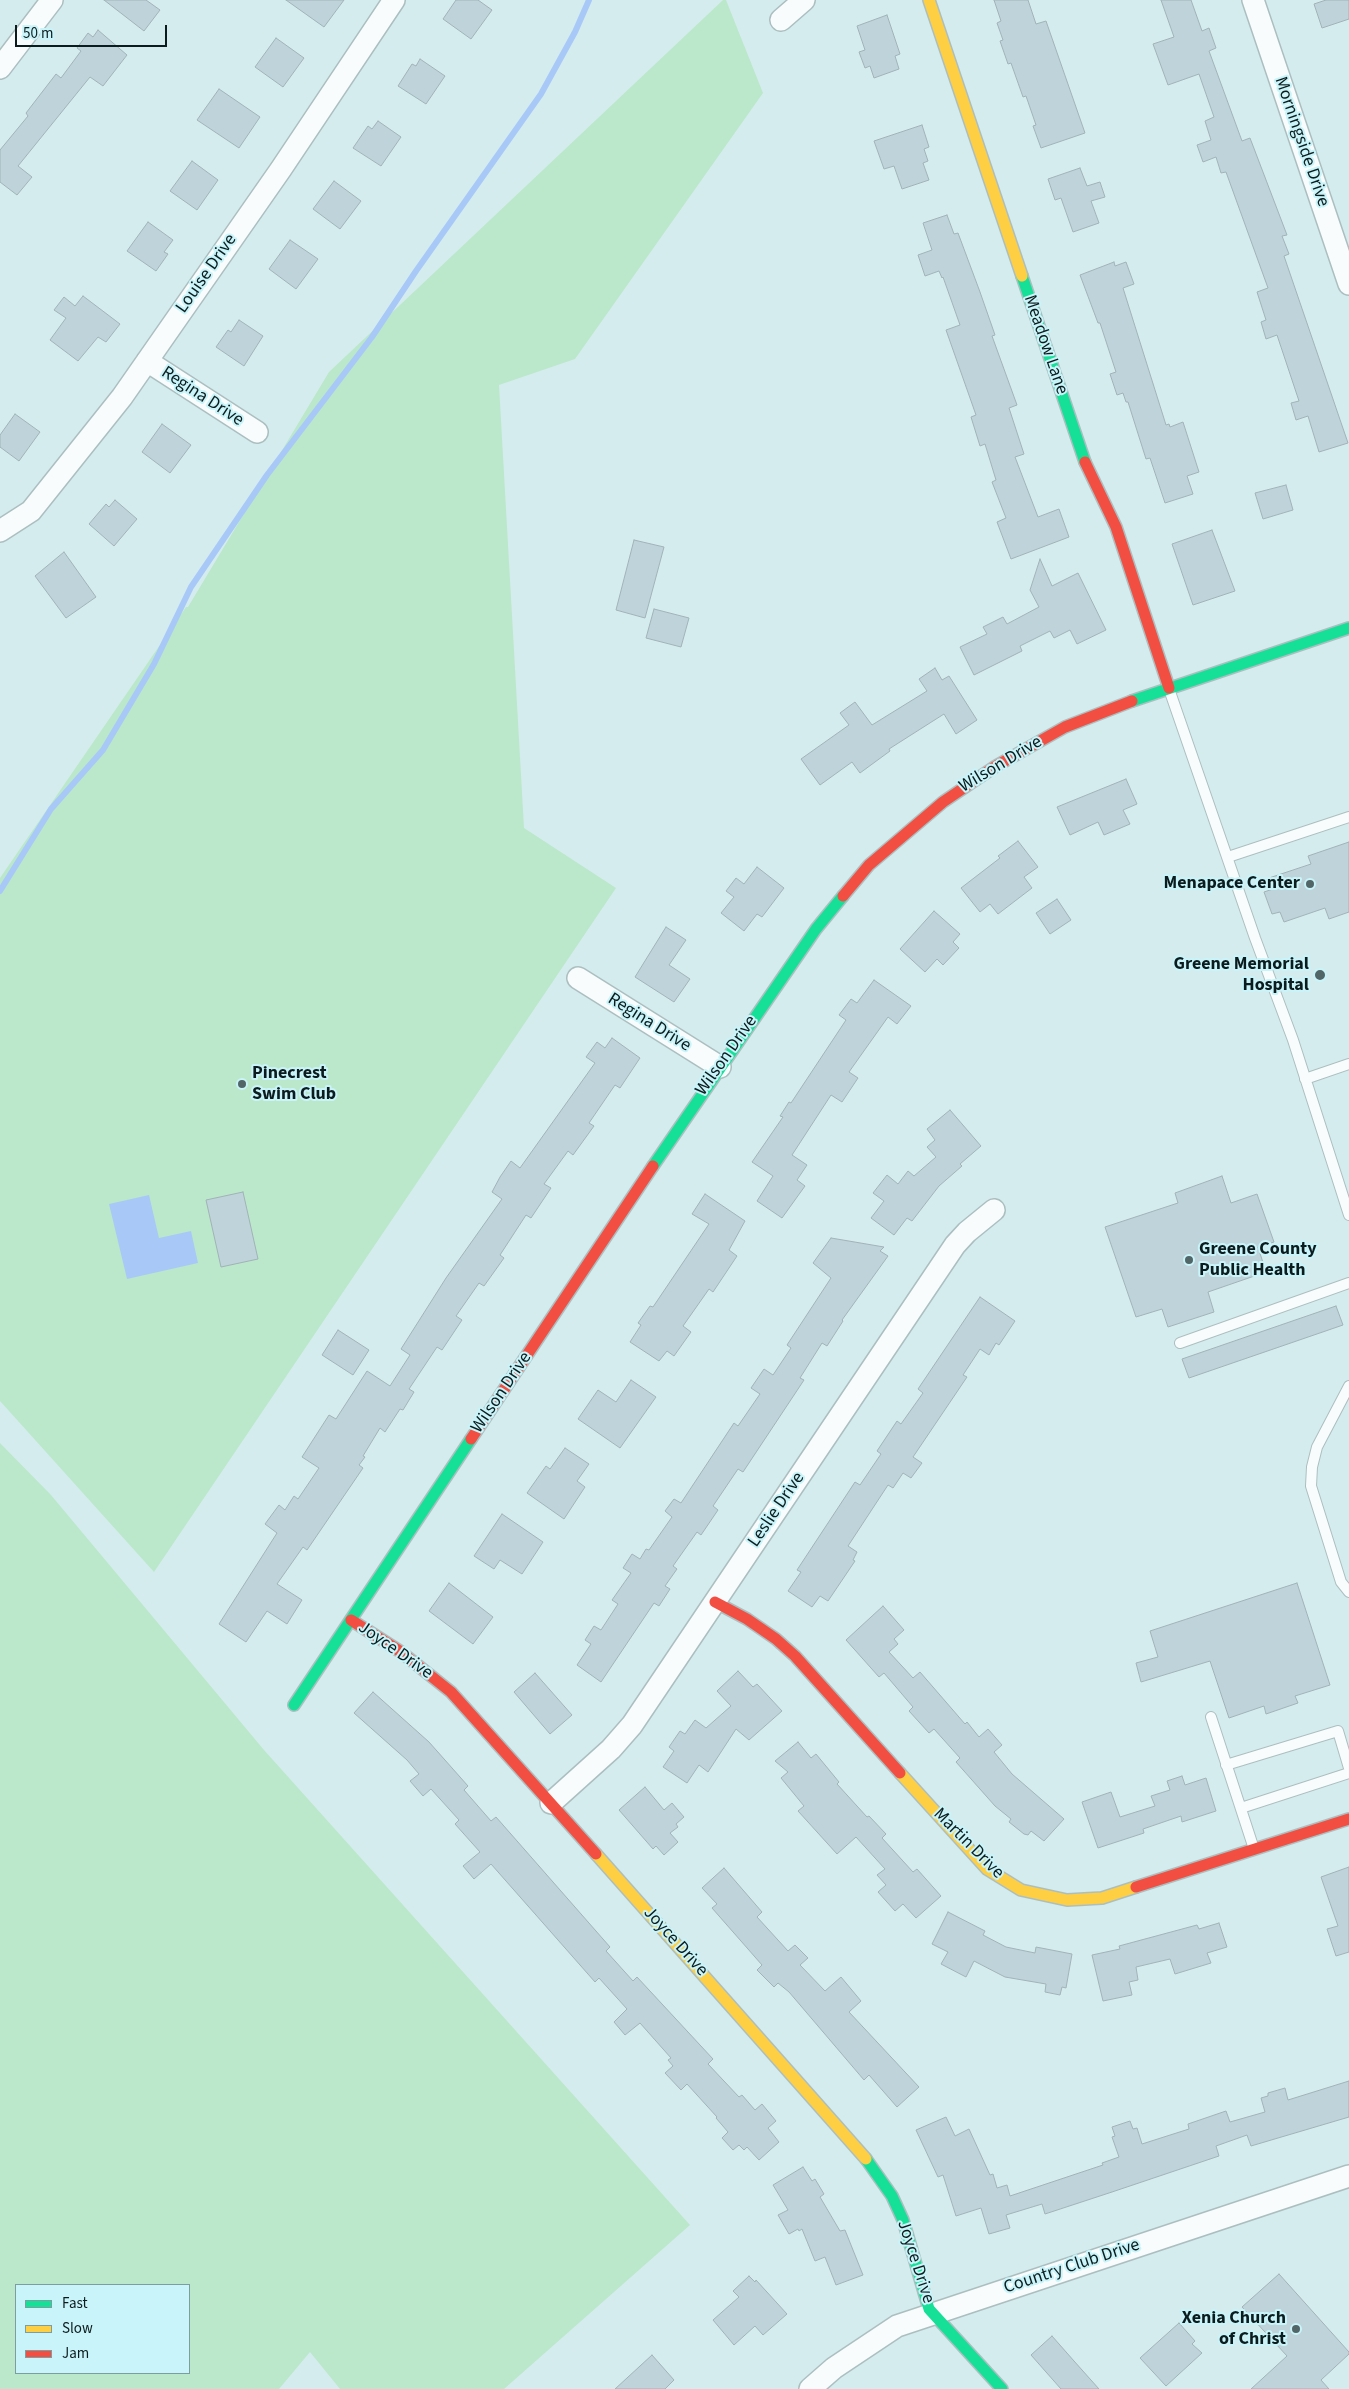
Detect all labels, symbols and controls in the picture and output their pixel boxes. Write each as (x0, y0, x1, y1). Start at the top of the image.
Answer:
scale bar (18, 15, 170, 47)
text: 50 m (23, 23, 53, 44)
street label: Morningside Drive (1269, 74, 1333, 210)
street label: Louise Drive (172, 230, 242, 318)
street label: Meadow Lane (1018, 292, 1072, 398)
street label: Regina Drive (157, 362, 247, 432)
street label: Wilson Drive (956, 732, 1046, 798)
place label: Menapace Center (1164, 873, 1300, 895)
marker: Menapace Center (1304, 878, 1316, 890)
place label: Greene Memorial Hospital (1173, 954, 1309, 996)
marker: Greene Memorial Hospital (1313, 968, 1327, 982)
street label: Regina Drive (603, 989, 695, 1057)
street label: Wilson Drive (692, 1012, 762, 1100)
place label: Pinecrest Swim Club (252, 1063, 336, 1106)
marker: Pinecrest Swim Club (236, 1078, 248, 1090)
place label: Greene County Public Health (1199, 1239, 1317, 1282)
marker: Greene County Public Health (1183, 1254, 1195, 1266)
street label: Wilson Drive (467, 1348, 537, 1438)
street label: Leslie Drive (744, 1468, 810, 1552)
street label: Joyce Drive (354, 1617, 436, 1685)
street label: Martin Drive (928, 1804, 1008, 1884)
street label: Joyce Drive (638, 1903, 712, 1981)
street label: Joyce Drive (891, 2218, 939, 2306)
street label: Country Club Drive (1001, 2235, 1143, 2299)
legend (15, 2284, 190, 2374)
text: Fast (62, 2293, 88, 2314)
place label: Xenia Church of Christ (1182, 2308, 1286, 2350)
text: Slow (62, 2318, 93, 2339)
marker: Xenia Church of Christ (1290, 2323, 1302, 2335)
text: Jam (62, 2343, 89, 2364)

